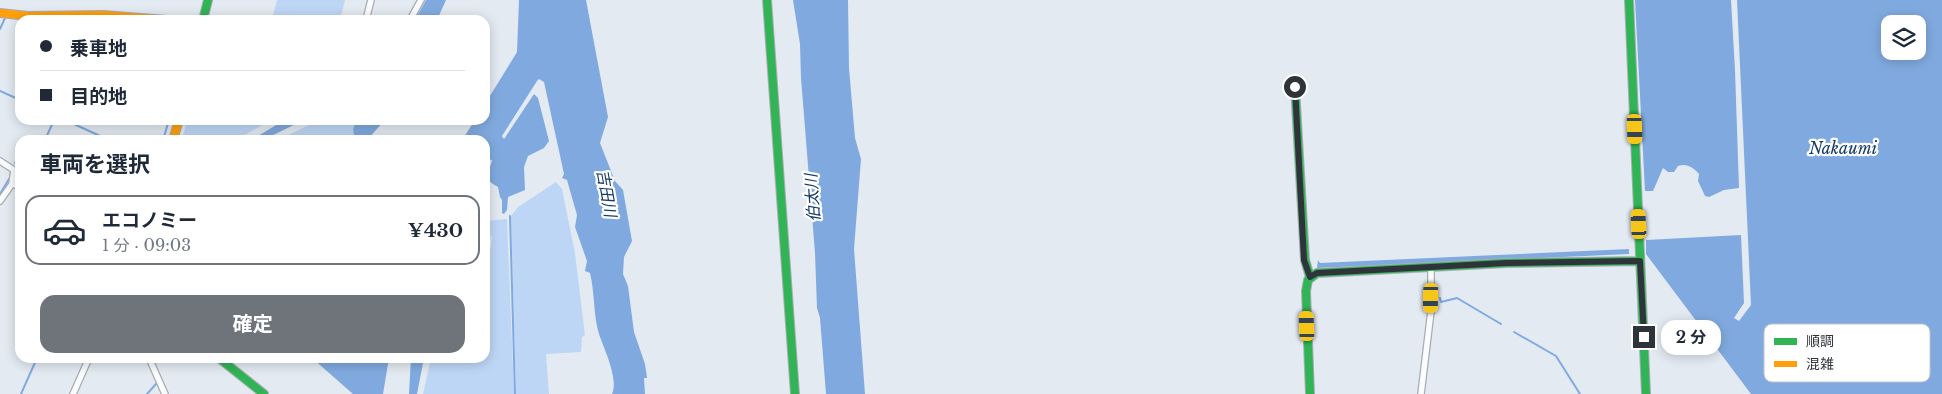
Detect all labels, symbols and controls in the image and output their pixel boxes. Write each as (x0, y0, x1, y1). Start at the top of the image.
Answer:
map controls (1881, 15, 1926, 60)
button: layers (1881, 15, 1926, 60)
text: 乗車地 (70, 37, 127, 60)
route start (1284, 76, 1306, 98)
text: 目的地 (70, 85, 127, 108)
car (1626, 114, 1643, 144)
water label: Nakaumi (1808, 138, 1878, 158)
text: 車両を選択 (40, 151, 150, 178)
water label: 吉田川 (593, 168, 621, 220)
water label: 伯太川 (800, 171, 824, 223)
icon: car (42, 208, 87, 253)
text: エコノミー (102, 209, 197, 232)
car (1630, 209, 1647, 239)
text: ¥430 (408, 219, 463, 242)
text: 1 分 · 09:03 (102, 235, 191, 255)
car (1423, 283, 1438, 313)
button: 確定 (40, 295, 465, 353)
car (1298, 311, 1315, 341)
callout: 2 分 (1662, 320, 1722, 354)
legend (1764, 324, 1930, 382)
route end (1633, 326, 1655, 348)
text: 2 分 (1676, 327, 1706, 347)
text: 順調 (1806, 332, 1834, 350)
text: 混雑 (1806, 355, 1834, 373)

